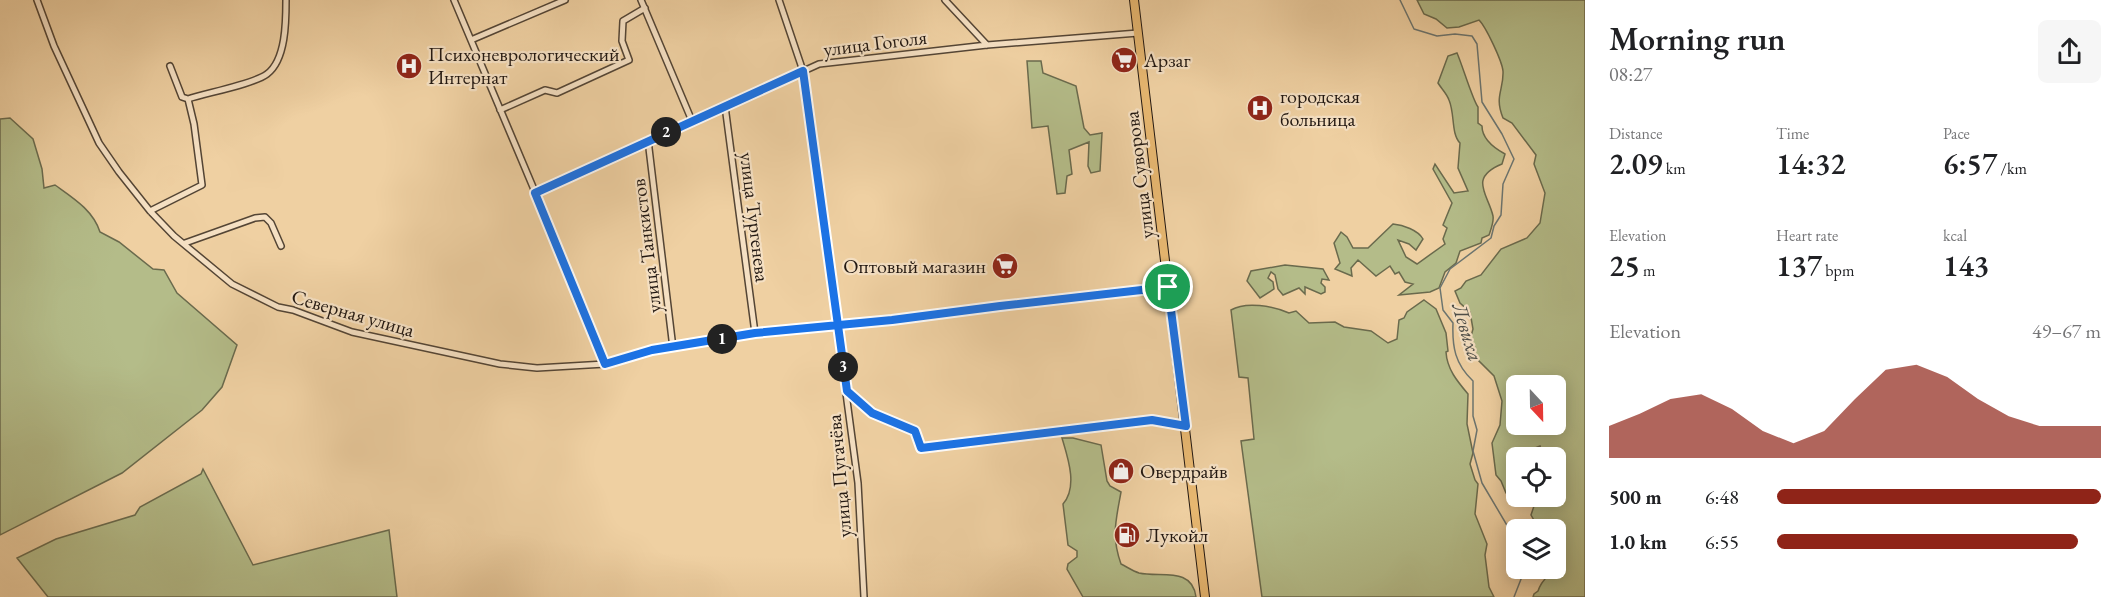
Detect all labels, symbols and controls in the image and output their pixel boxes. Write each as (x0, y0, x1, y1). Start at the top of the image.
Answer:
text: Morning run (1609, 17, 1786, 60)
button: share (2038, 20, 2101, 83)
street label: улица Гоголя (822, 24, 928, 62)
place label: Психоневрологический Интернат (428, 41, 620, 90)
supermarket icon: Арзаг (1109, 45, 1139, 75)
place label: Арзаг (1143, 47, 1191, 73)
hospital icon: Психоневрологический Интернат (394, 51, 424, 81)
text: 08:27 (1609, 61, 1652, 87)
place label: городская больница (1280, 83, 1360, 132)
hospital icon: городская больница (1245, 93, 1275, 123)
street label: улица Суворова (1118, 109, 1160, 240)
pin: 2 (651, 117, 681, 147)
text: 2 (662, 121, 670, 142)
text: Distance (1609, 123, 1662, 144)
text: Time (1776, 123, 1809, 144)
text: Pace (1943, 123, 1970, 144)
text: 2.09 (1609, 144, 1662, 183)
text: 14:32 (1776, 144, 1846, 183)
text: 6:57 (1943, 144, 1997, 183)
street label: улица Тургенева (734, 150, 776, 284)
text: km (1662, 158, 1686, 179)
text: /km (1997, 158, 2027, 179)
street label: улица Танкистов (625, 177, 667, 315)
text: Elevation (1609, 225, 1667, 246)
text: Heart rate (1776, 225, 1838, 246)
text: kcal (1943, 225, 1967, 246)
text: 25 (1609, 246, 1640, 285)
text: 137 (1776, 246, 1822, 285)
text: 143 (1943, 246, 1989, 285)
supermarket icon: Оптовый магазин (990, 251, 1020, 281)
place label: Оптовый магазин (843, 253, 986, 279)
text: m (1640, 260, 1655, 281)
text: bpm (1822, 260, 1854, 281)
pin (1142, 261, 1193, 312)
icon: arrive (1151, 270, 1184, 303)
street label: Северная улица (289, 283, 417, 343)
water label: Левиха (1446, 299, 1490, 364)
text: Elevation (1609, 318, 1681, 344)
text: 49–67 m (2032, 318, 2101, 344)
pin: 1 (707, 324, 737, 354)
text: 1 (718, 328, 726, 349)
pin: 3 (828, 352, 858, 382)
text: 3 (839, 356, 847, 377)
north arrow (1506, 375, 1566, 435)
map controls (1506, 375, 1566, 579)
street label: улица Пугачёва (821, 413, 857, 539)
button: locate (1506, 447, 1566, 507)
shop icon: Овердрайв (1106, 456, 1136, 486)
place label: Овердрайв (1140, 458, 1228, 484)
text: 500 m (1609, 484, 1662, 510)
text: 6:48 (1705, 484, 1739, 510)
button: layers (1506, 519, 1566, 579)
fuel station icon: Лукойл (1112, 520, 1142, 550)
place label: Лукойл (1146, 522, 1209, 548)
text: 1.0 km (1609, 529, 1667, 555)
text: 6:55 (1705, 529, 1739, 555)

